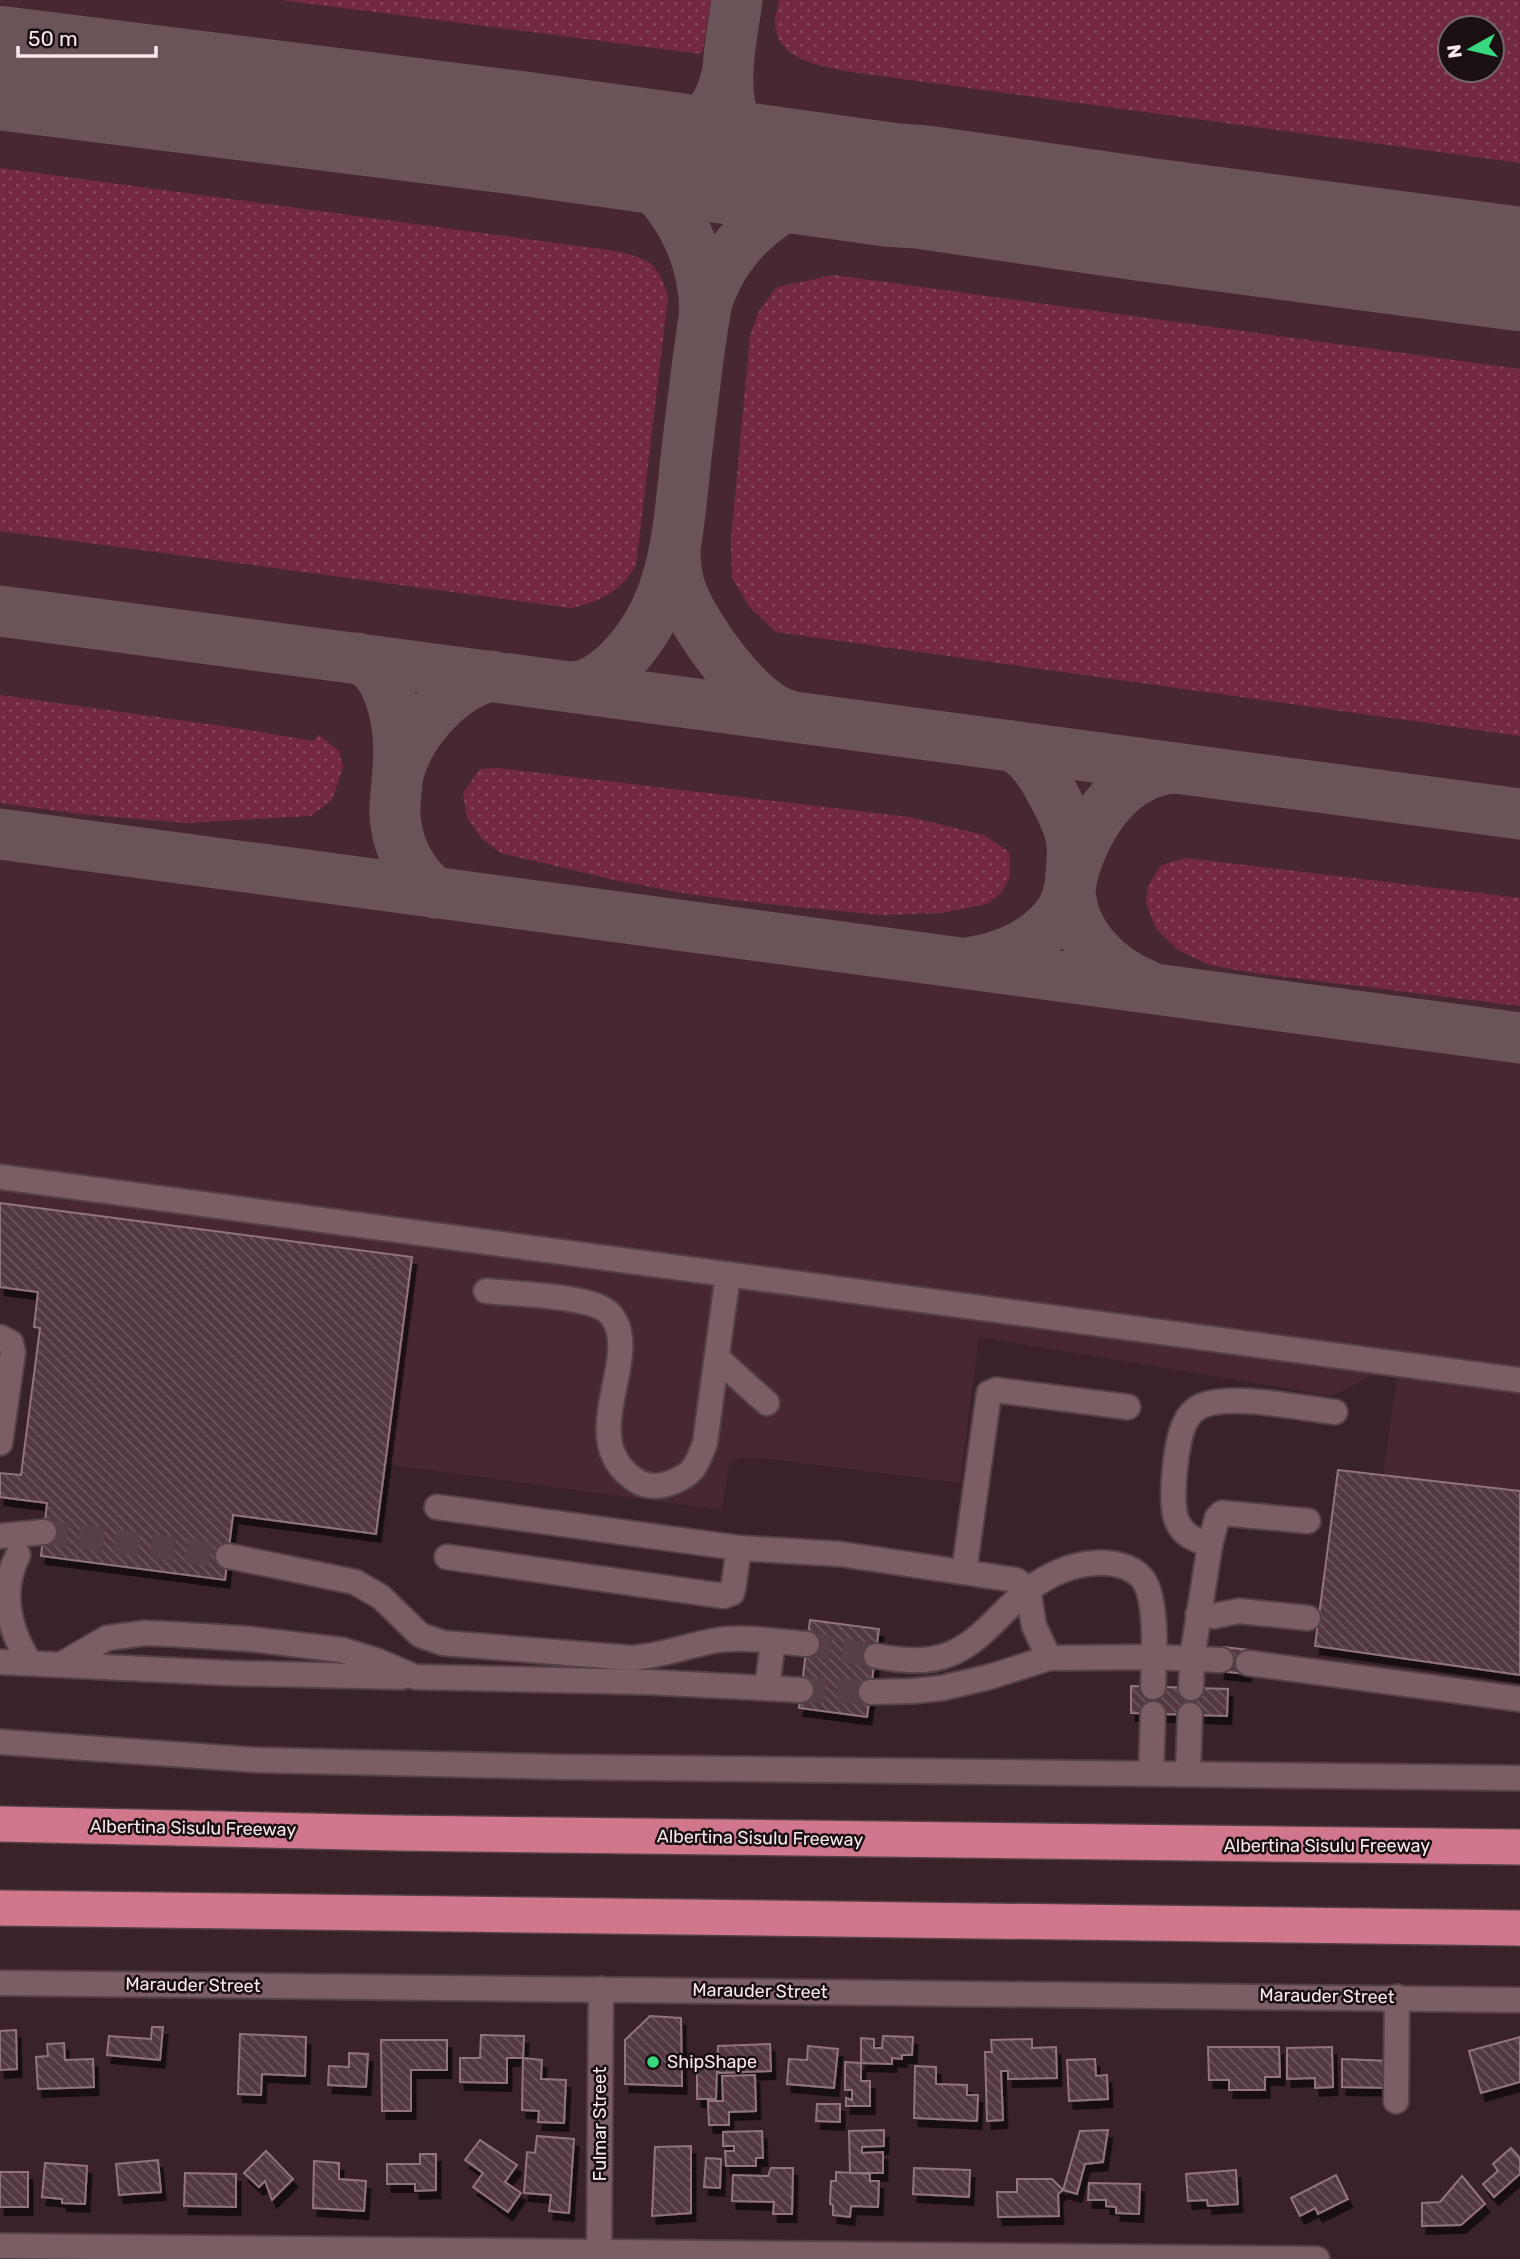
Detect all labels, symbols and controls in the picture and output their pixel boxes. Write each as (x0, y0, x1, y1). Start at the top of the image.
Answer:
scale bar (18, 14, 156, 58)
north arrow (1436, 14, 1506, 84)
text: 50 m (28, 26, 78, 51)
text: N (1442, 43, 1467, 60)
street label: Albertina Sisulu Freeway (90, 1815, 297, 1841)
street label: Albertina Sisulu Freeway (657, 1825, 864, 1851)
street label: Albertina Sisulu Freeway (1224, 1835, 1430, 1857)
street label: Marauder Street (125, 1973, 261, 1997)
street label: Marauder Street (692, 1979, 828, 2003)
street label: Marauder Street (1259, 1984, 1395, 2008)
place label: ShipShape (667, 2051, 757, 2073)
marker: ShipShape (645, 2054, 661, 2070)
street label: Fulmar Street (589, 2067, 611, 2181)

